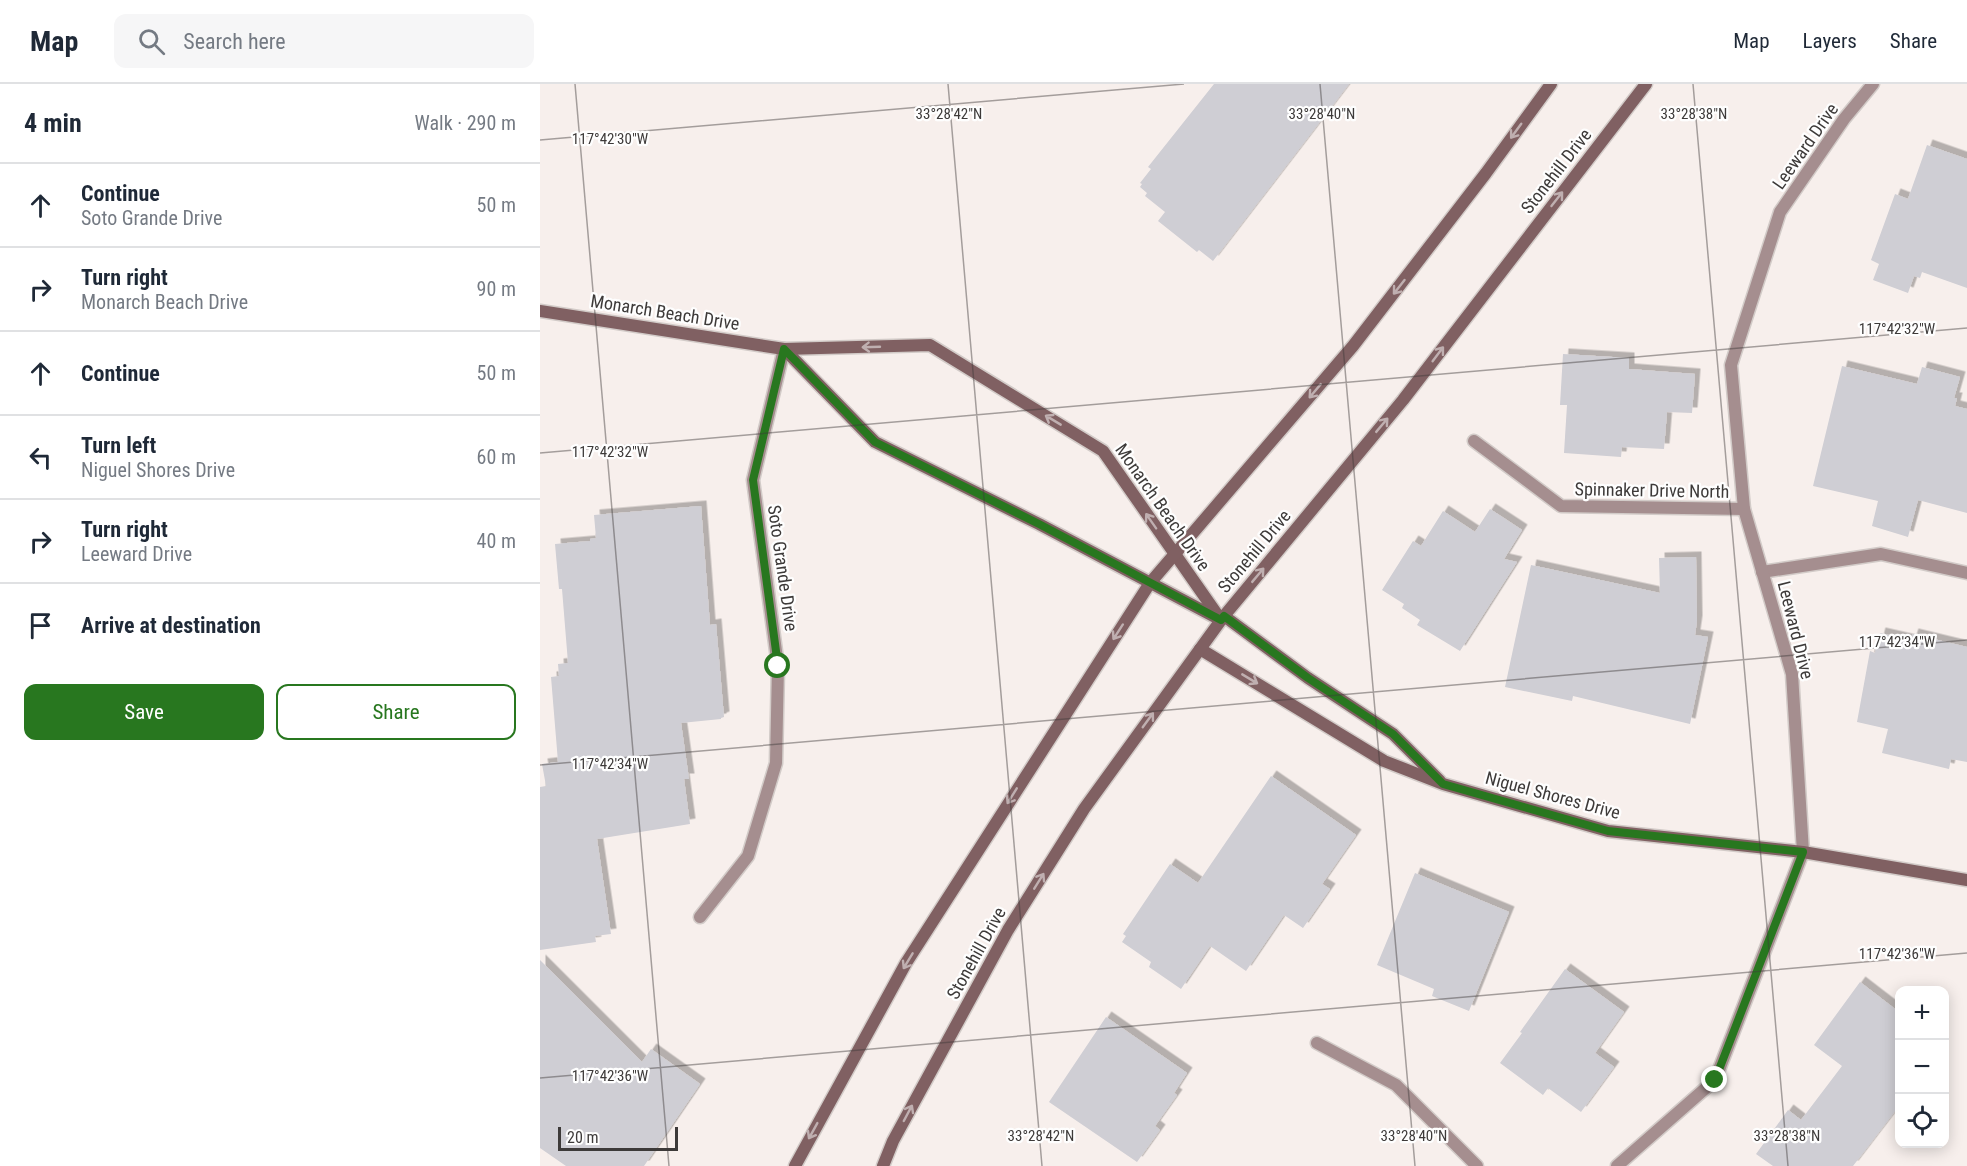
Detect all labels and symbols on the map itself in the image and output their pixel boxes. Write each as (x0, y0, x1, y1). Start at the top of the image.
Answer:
street label: Leeward Drive (1768, 99, 1842, 193)
text: 33°28'42"N (916, 105, 982, 123)
text: 33°28'40"N (1289, 105, 1355, 123)
text: 33°28'38"N (1661, 105, 1727, 123)
one-way arrow (1510, 123, 1523, 139)
street label: Stonehill Drive (1516, 124, 1596, 218)
text: 117°42'30"W (572, 130, 649, 148)
one-way arrow (1550, 191, 1563, 207)
one-way arrow (1392, 279, 1405, 295)
street label: Monarch Beach Drive (589, 290, 741, 334)
text: 117°42'32"W (1859, 320, 1936, 338)
one-way arrow (862, 341, 882, 352)
one-way arrow (1432, 346, 1445, 362)
one-way arrow (1308, 383, 1322, 398)
one-way arrow (1045, 414, 1062, 426)
one-way arrow (1376, 417, 1389, 433)
street label: Monarch Beach Drive (1111, 439, 1215, 575)
text: 117°42'32"W (572, 443, 649, 461)
street label: Spinnaker Drive North (1575, 478, 1729, 502)
street label: Soto Grande Drive (764, 504, 802, 632)
street label: Stonehill Drive (1213, 505, 1295, 597)
one-way arrow (1145, 513, 1157, 530)
one-way arrow (1251, 568, 1265, 583)
street label: Leeward Drive (1774, 579, 1818, 681)
one-way arrow (1112, 624, 1124, 640)
text: 117°42'34"W (1859, 633, 1936, 651)
route start (764, 652, 790, 678)
one-way arrow (1241, 674, 1258, 686)
one-way arrow (1142, 712, 1155, 728)
text: 117°42'34"W (572, 755, 649, 773)
street label: Niguel Shores Drive (1483, 767, 1623, 823)
one-way arrow (1006, 787, 1018, 804)
one-way arrow (1033, 873, 1045, 890)
street label: Stonehill Drive (942, 903, 1010, 1003)
text: 117°42'36"W (1859, 945, 1936, 963)
one-way arrow (901, 952, 913, 969)
route end (1701, 1066, 1727, 1092)
text: 117°42'36"W (572, 1067, 649, 1085)
one-way arrow (903, 1105, 914, 1123)
one-way arrow (807, 1122, 818, 1140)
scale bar (558, 1124, 678, 1152)
text: 33°28'42"N (1008, 1127, 1074, 1145)
text: 33°28'40"N (1381, 1127, 1447, 1145)
text: 33°28'38"N (1754, 1127, 1820, 1145)

